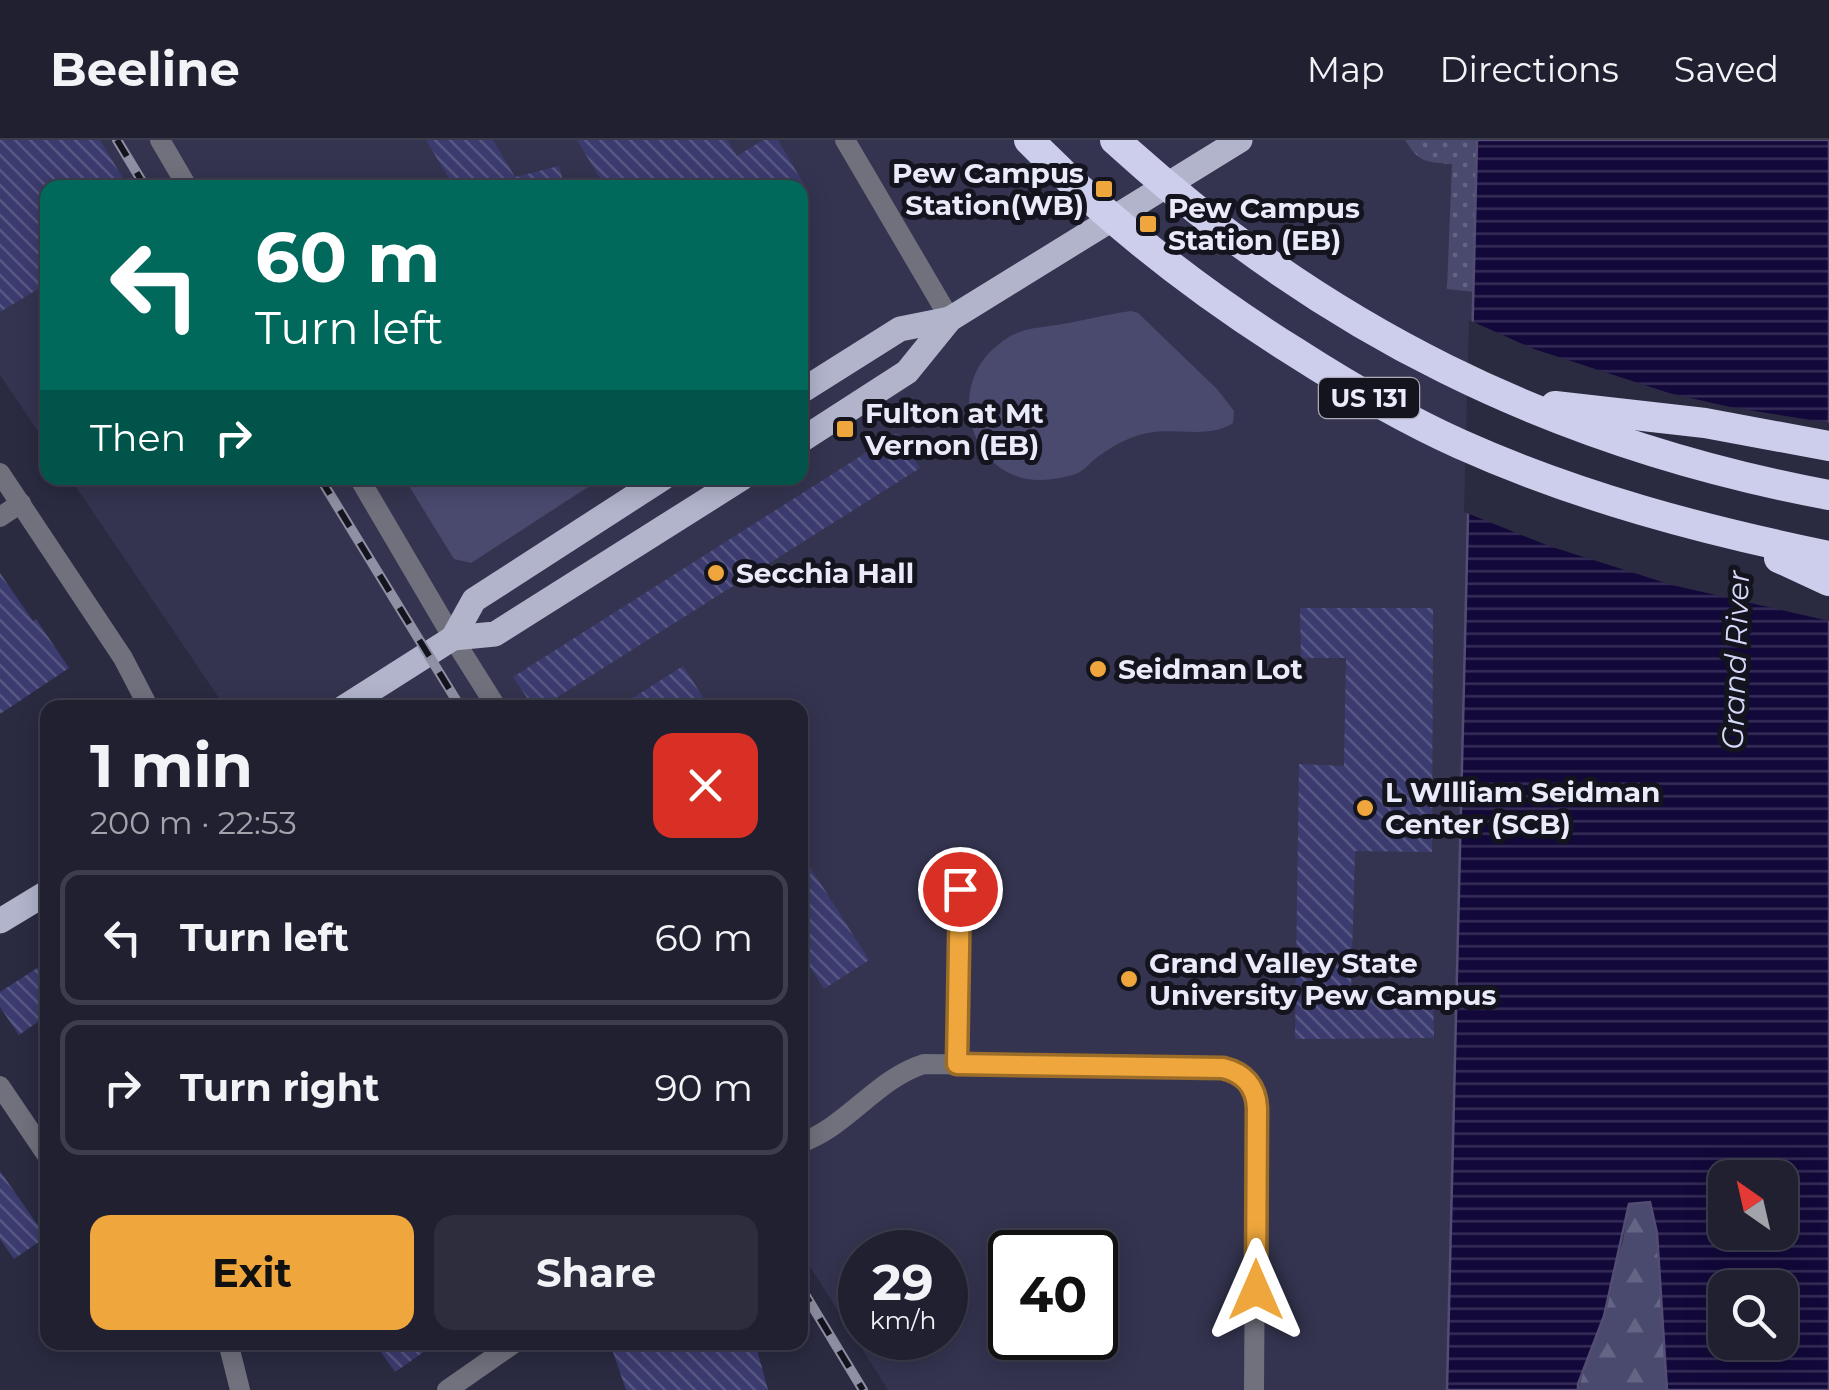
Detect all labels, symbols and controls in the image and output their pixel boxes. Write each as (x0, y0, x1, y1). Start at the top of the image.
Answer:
text: Beeline (50, 40, 240, 98)
text: Map (1307, 48, 1385, 91)
text: Directions (1440, 48, 1619, 91)
text: Saved (1674, 48, 1779, 91)
place label: Pew Campus Station(WB) (892, 156, 1084, 222)
marker: Pew Campus Station(WB) (1093, 178, 1115, 200)
place label: Pew Campus Station (EB) (1168, 191, 1360, 257)
marker: Pew Campus Station (EB) (1137, 213, 1159, 235)
text: 60 m (255, 214, 440, 300)
icon: left (90, 220, 220, 350)
text: Turn left (255, 300, 443, 355)
road number: US 131 (1319, 378, 1419, 418)
place label: Fulton at Mt Vernon (EB) (864, 396, 1044, 462)
icon: right (206, 410, 261, 465)
text: Then (90, 414, 186, 461)
marker: Fulton at Mt Vernon (EB) (834, 418, 856, 440)
place label: Secchia Hall (736, 556, 914, 590)
marker: Secchia Hall (705, 562, 727, 584)
water label: Grand River (1714, 569, 1757, 750)
place label: Seidman Lot (1118, 652, 1303, 686)
marker: Seidman Lot (1087, 658, 1109, 680)
text: 1 min (90, 729, 253, 802)
button: close (653, 733, 758, 838)
place label: L WIlliam Seidman Center (SCB) (1385, 775, 1660, 841)
marker: L WIlliam Seidman Center (SCB) (1354, 797, 1376, 819)
text: 200 m · 22:53 (90, 803, 297, 842)
pin (918, 847, 1003, 932)
icon: arrive (933, 862, 988, 917)
icon: left (95, 910, 150, 965)
text: Turn left (180, 914, 349, 961)
text: 60 m (654, 914, 753, 961)
place label: Grand Valley State University Pew Campus (1149, 946, 1496, 1012)
marker: Grand Valley State University Pew Campus (1118, 968, 1140, 990)
icon: right (95, 1060, 150, 1115)
text: Turn right (180, 1064, 379, 1111)
text: 90 m (654, 1064, 753, 1111)
north arrow (1708, 1160, 1798, 1250)
map controls (1708, 1160, 1798, 1360)
button: Exit (90, 1215, 414, 1330)
button: Share (434, 1215, 758, 1330)
speed limit sign: 40 (988, 1230, 1118, 1360)
position arrow (1204, 1238, 1308, 1342)
text: 29 (872, 1252, 934, 1313)
button: search (1708, 1270, 1798, 1360)
text: km/h (870, 1305, 936, 1335)

